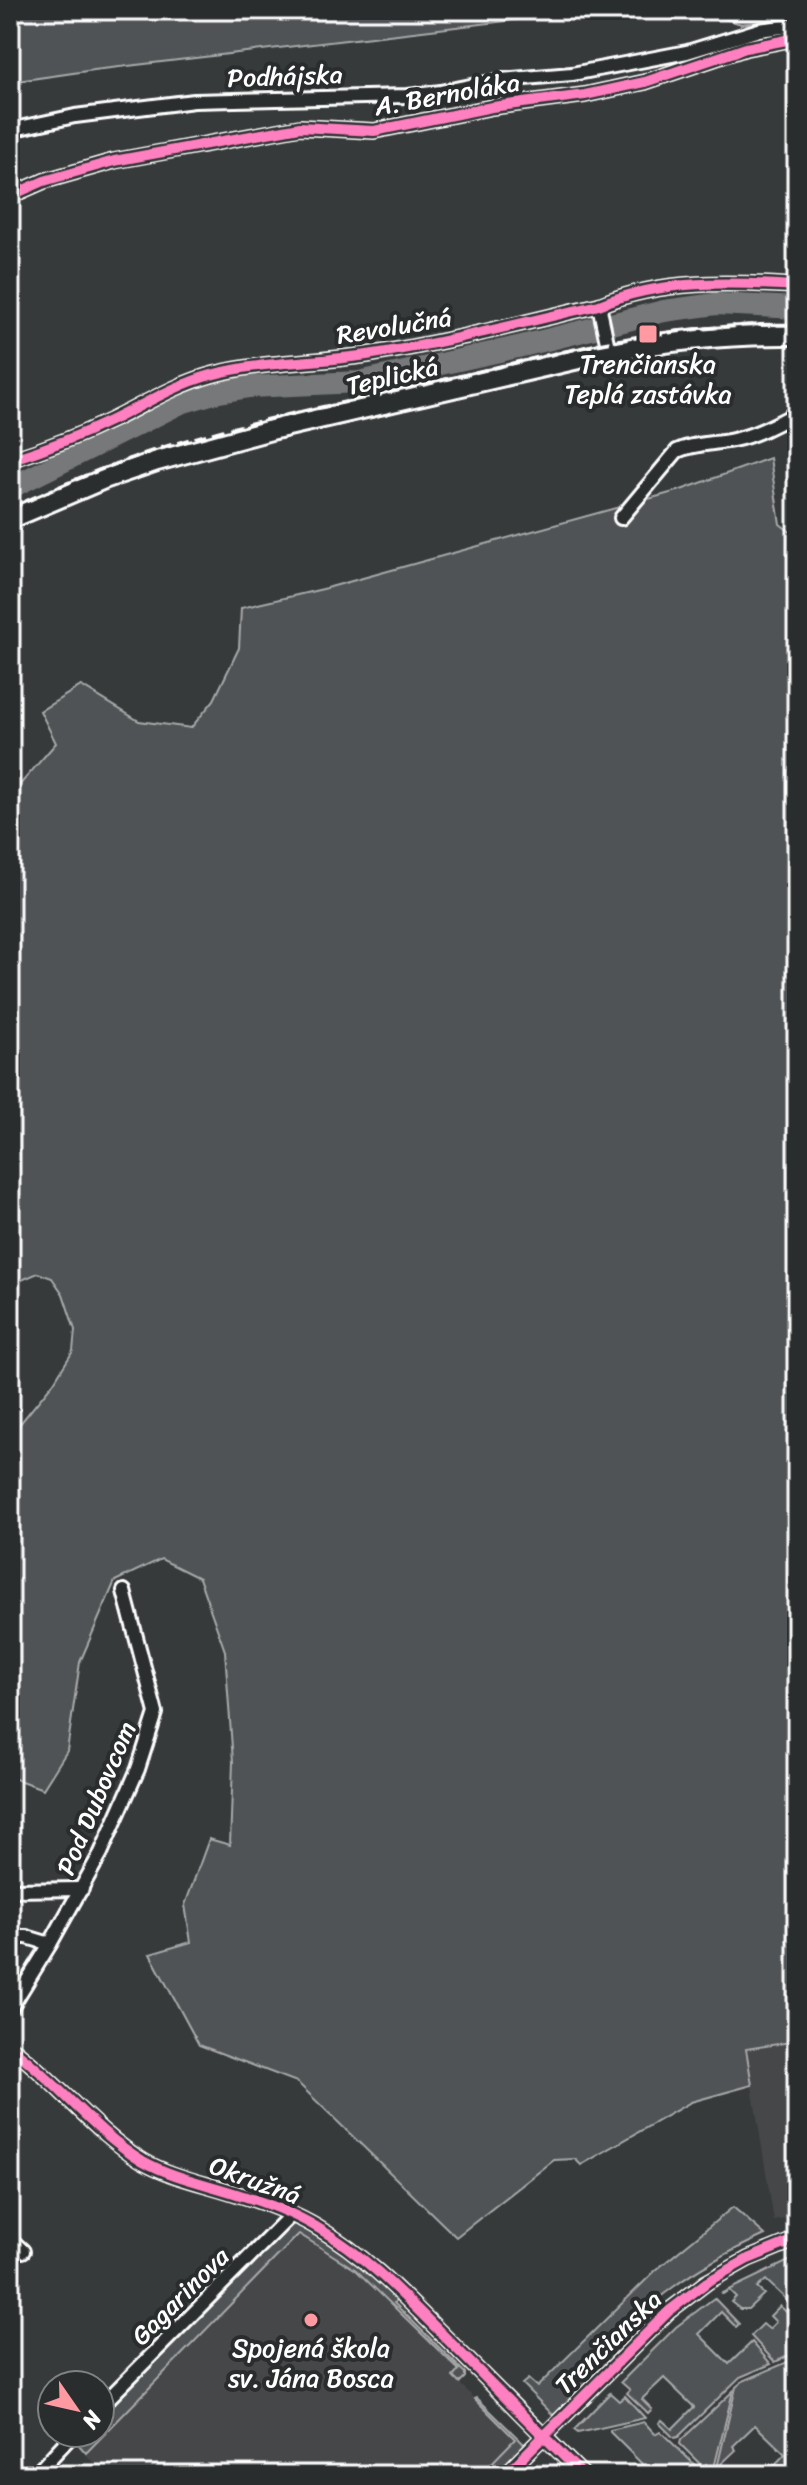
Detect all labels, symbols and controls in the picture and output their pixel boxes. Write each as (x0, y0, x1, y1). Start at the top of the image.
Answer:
street label: Podhájska (226, 51, 344, 101)
street label: A. Bernoláka (370, 59, 523, 130)
street label: Revolučná (333, 294, 455, 358)
marker: Trenčianska Teplá zastávka (637, 323, 659, 345)
place label: Trenčianska Teplá zastávka (564, 341, 732, 417)
street label: Teplická (341, 343, 443, 409)
street label: Pod Dubovcom (43, 1714, 149, 1882)
street label: Okružná (203, 2142, 307, 2218)
street label: Gagarinova (119, 2235, 241, 2357)
street label: Trenčianska (543, 2278, 673, 2406)
marker: Spojená škola sv. Jána Bosca (302, 2311, 320, 2329)
place label: Spojená škola sv. Jána Bosca (227, 2325, 394, 2401)
north arrow (36, 2369, 116, 2449)
text: N (71, 2402, 113, 2438)

